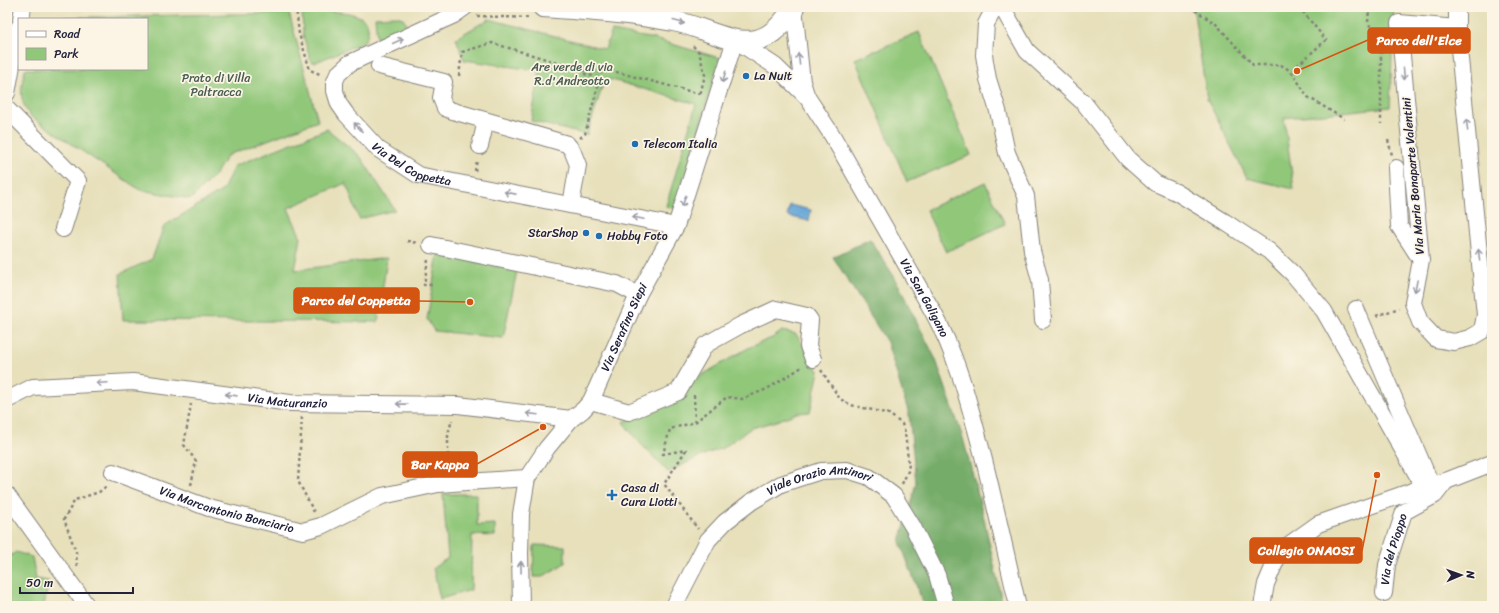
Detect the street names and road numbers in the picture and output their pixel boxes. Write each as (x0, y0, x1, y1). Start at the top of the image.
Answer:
street label: Via Maria Bonaparte Valentini (1395, 96, 1431, 255)
street label: Via Del Coppetta (366, 137, 453, 192)
street label: Via San Galigano (894, 254, 955, 341)
street label: Via Serafino Siepi (594, 278, 654, 375)
street label: Via Maturanzio (246, 386, 328, 414)
street label: Viale Orazio Antinori (762, 459, 878, 501)
street label: Via Marcantonio Bonciario (156, 479, 296, 539)
street label: Via del Pioppo (1374, 510, 1414, 586)

